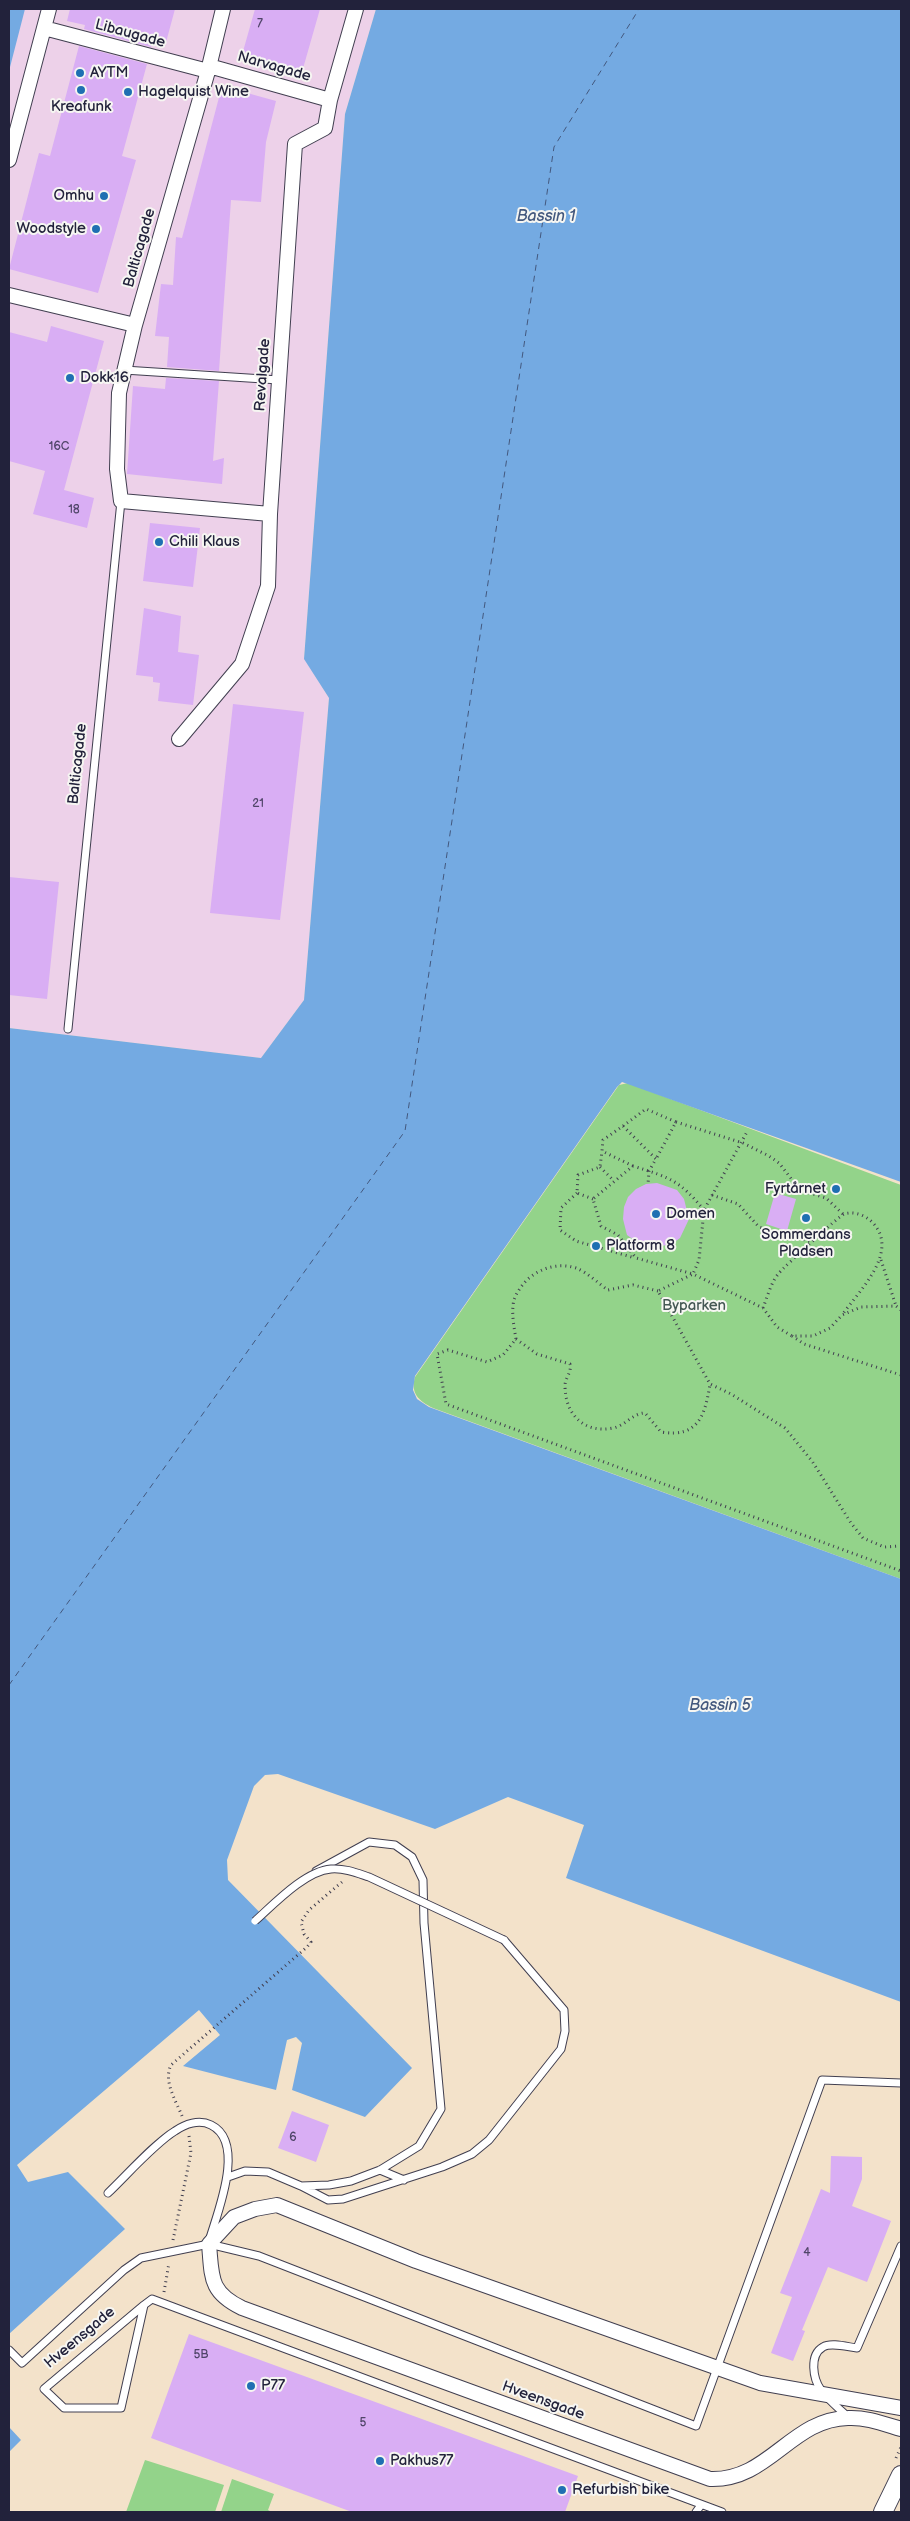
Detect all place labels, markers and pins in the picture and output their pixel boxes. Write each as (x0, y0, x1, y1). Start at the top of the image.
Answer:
place label: AYTM (90, 64, 128, 82)
marker: AYTM (74, 67, 86, 79)
place label: Hagelquist Wine (138, 83, 249, 101)
marker: Kreafunk (75, 84, 87, 96)
marker: Hagelquist Wine (122, 86, 134, 98)
place label: Kreafunk (51, 98, 111, 116)
place label: Omhu (54, 187, 94, 205)
marker: Omhu (98, 190, 110, 202)
place label: Woodstyle (17, 220, 86, 238)
marker: Woodstyle (90, 223, 102, 235)
place label: Dokk16 (80, 369, 129, 387)
marker: Dokk16 (64, 372, 76, 384)
place label: Chili Klaus (169, 533, 240, 551)
marker: Chili Klaus (153, 536, 165, 548)
place label: Fyrtårnet (765, 1180, 826, 1198)
marker: Fyrtårnet (830, 1183, 842, 1195)
place label: Domen (666, 1205, 715, 1223)
marker: Domen (650, 1208, 662, 1220)
marker: Sommerdans Pladsen (800, 1212, 812, 1224)
place label: Sommerdans Pladsen (761, 1226, 851, 1261)
place label: Platform 8 (606, 1237, 675, 1255)
marker: Platform 8 (590, 1240, 602, 1252)
place label: P77 (261, 2377, 285, 2395)
marker: P77 (245, 2380, 257, 2392)
place label: Pakhus77 (390, 2452, 453, 2470)
marker: Pakhus77 (374, 2455, 386, 2467)
place label: Refurbish bike (572, 2481, 669, 2499)
marker: Refurbish bike (556, 2484, 568, 2496)

